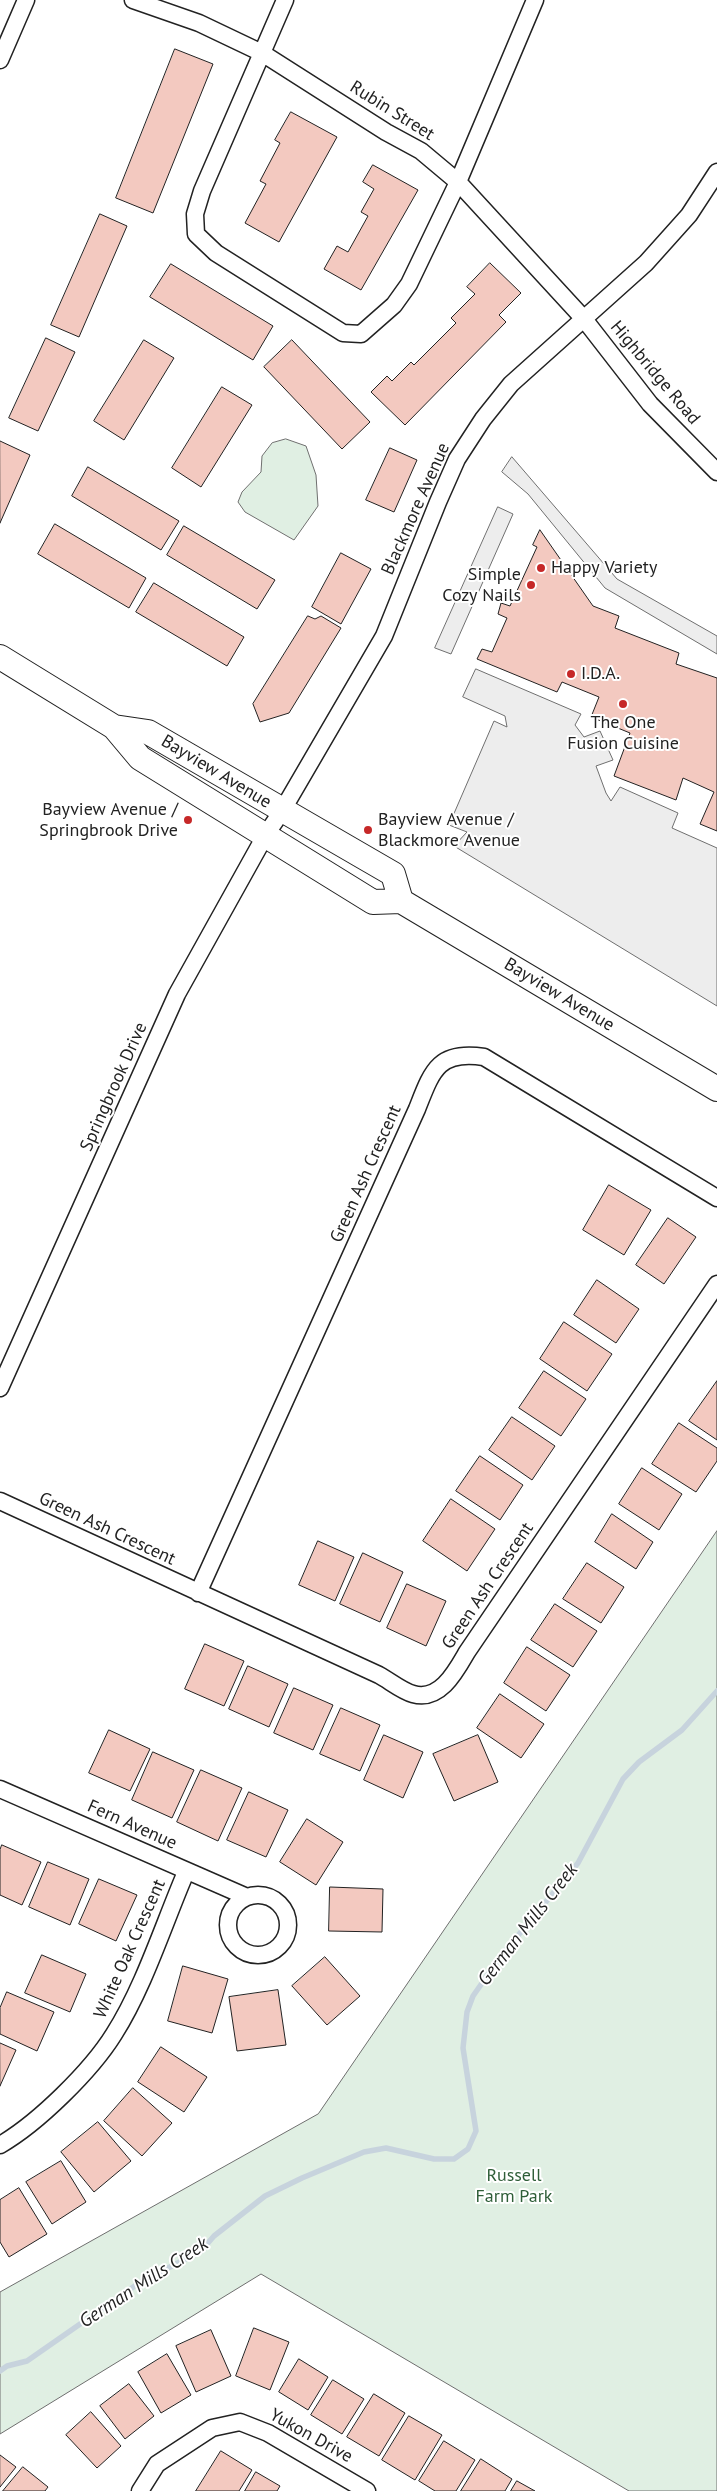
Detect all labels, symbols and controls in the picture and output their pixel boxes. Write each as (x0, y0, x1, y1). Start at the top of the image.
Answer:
street label: Rubin Street (346, 77, 438, 145)
street label: Highbridge Road (605, 317, 705, 429)
street label: Blackmore Avenue (377, 440, 455, 578)
place label: Happy Variety (551, 557, 657, 579)
marker: Happy Variety (535, 562, 547, 574)
place label: Simple Cozy Nails (442, 564, 521, 606)
marker: Simple Cozy Nails (525, 579, 537, 591)
place label: I.D.A. (581, 663, 620, 685)
marker: I.D.A. (565, 668, 577, 680)
marker: The One Fusion Cuisine (617, 698, 629, 710)
place label: The One Fusion Cuisine (567, 712, 679, 754)
street label: Bayview Avenue (157, 731, 275, 813)
place label: Bayview Avenue / Springbrook Drive (39, 799, 178, 842)
place label: Bayview Avenue / Blackmore Avenue (378, 809, 520, 852)
marker: Bayview Avenue / Springbrook Drive (182, 814, 194, 826)
marker: Bayview Avenue / Blackmore Avenue (362, 824, 374, 836)
street label: Bayview Avenue (500, 954, 618, 1036)
street label: Springbrook Drive (76, 1019, 152, 1155)
street label: Green Ash Crescent (326, 1102, 406, 1246)
street label: Green Ash Crescent (35, 1488, 179, 1570)
street label: Green Ash Crescent (438, 1519, 538, 1653)
street label: Fern Avenue (84, 1796, 180, 1854)
water label: German Mills Creek (473, 1859, 583, 1991)
street label: White Oak Crescent (90, 1876, 170, 2022)
park label: Russell Farm Park (476, 2165, 552, 2208)
water label: German Mills Creek (75, 2233, 213, 2333)
street label: Yukon Drive (266, 2404, 356, 2468)

